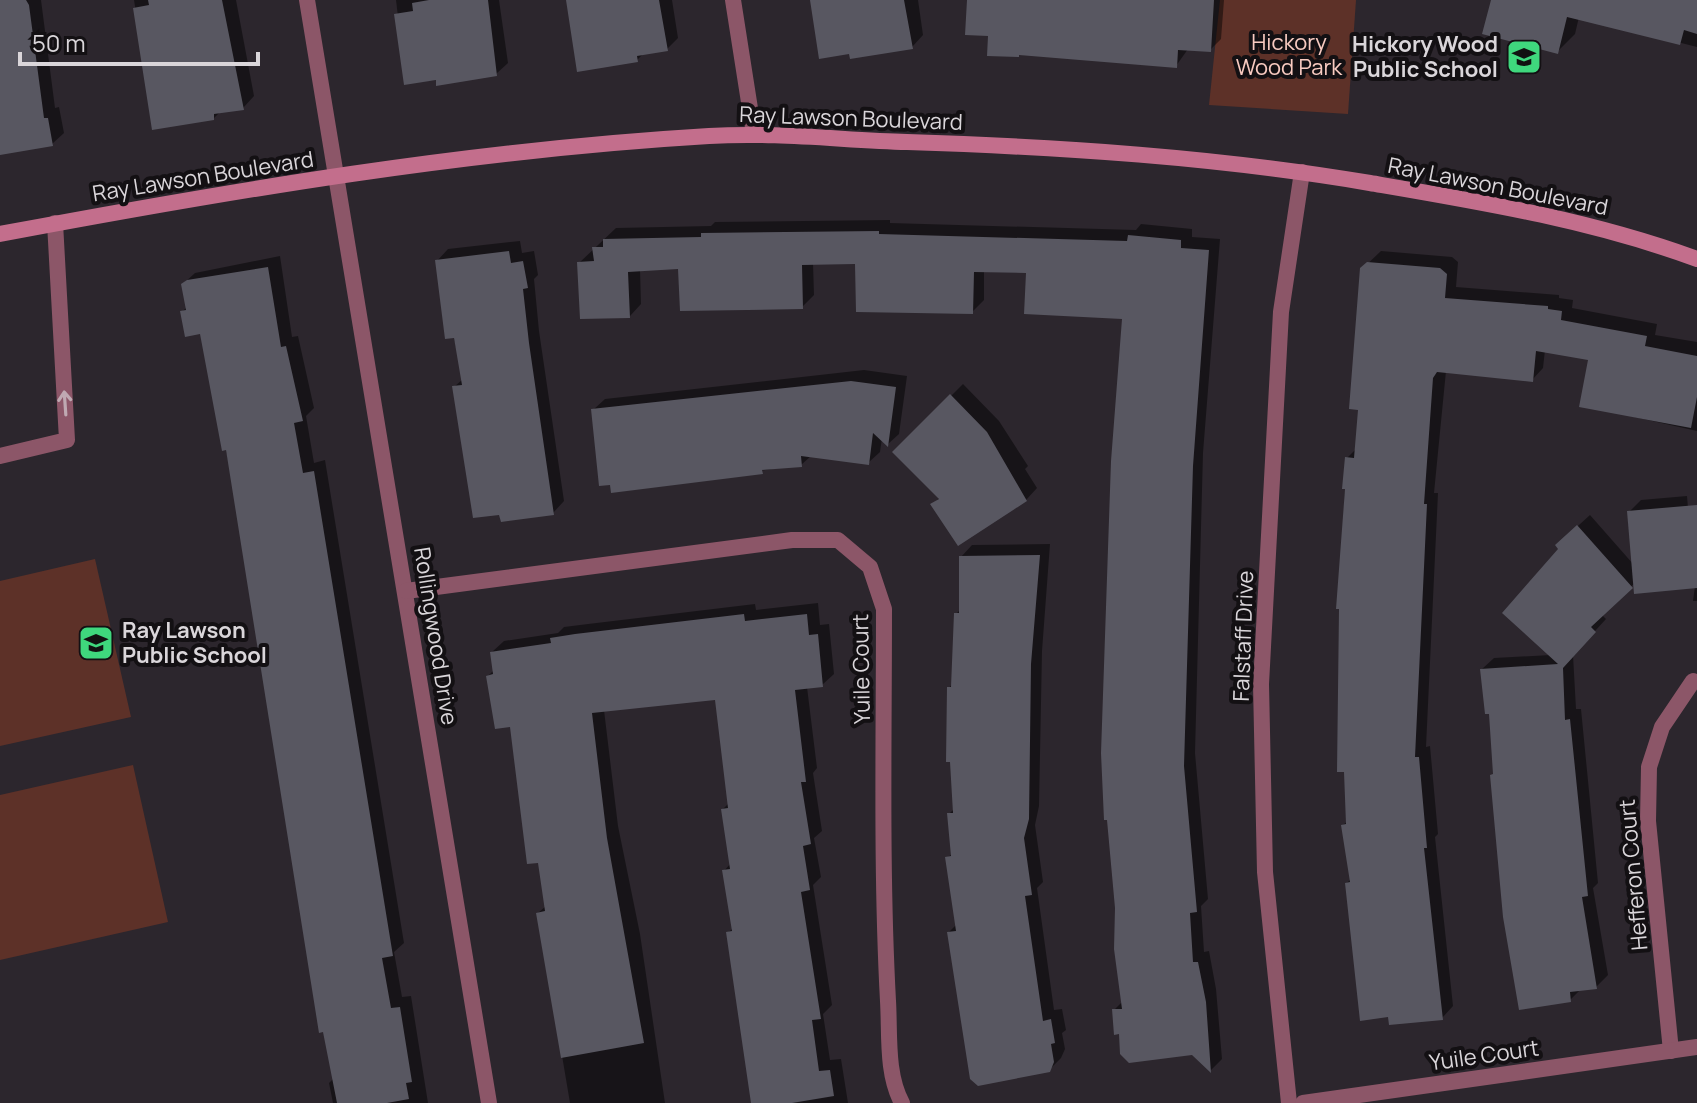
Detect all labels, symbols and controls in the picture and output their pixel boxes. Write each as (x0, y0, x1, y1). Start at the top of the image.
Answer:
scale bar (20, 16, 258, 66)
text: 50 m (32, 26, 86, 59)
park label: Hickory Wood Park (1236, 27, 1343, 82)
place label: Hickory Wood Public School (1352, 29, 1498, 84)
school or university icon: Hickory Wood Public School (1505, 38, 1543, 76)
street label: Ray Lawson Boulevard (739, 99, 963, 137)
street label: Ray Lawson Boulevard (90, 144, 316, 208)
street label: Ray Lawson Boulevard (1385, 150, 1611, 222)
one-way arrow (57, 390, 72, 417)
street label: Rollingwood Drive (407, 545, 465, 727)
street label: Falstaff Drive (1226, 570, 1260, 702)
street label: Yuile Court (845, 613, 877, 725)
place label: Ray Lawson Public School (122, 615, 267, 670)
school or university icon: Ray Lawson Public School (77, 624, 115, 662)
street label: Hefferon Court (1611, 798, 1655, 952)
street label: Yuile Court (1427, 1032, 1541, 1078)

